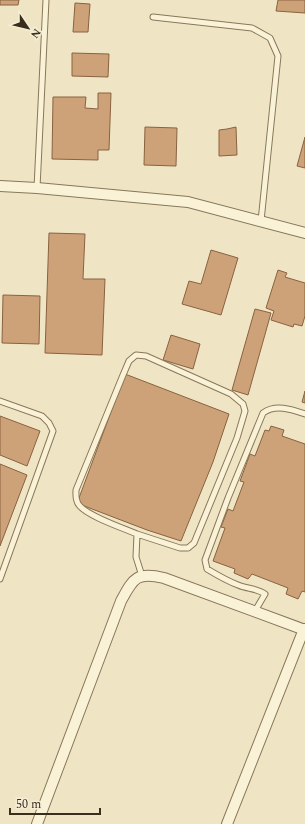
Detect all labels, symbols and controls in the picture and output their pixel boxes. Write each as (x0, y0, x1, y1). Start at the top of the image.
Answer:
north arrow (8, 8, 48, 48)
text: N (26, 25, 45, 42)
scale bar (10, 790, 100, 816)
text: 50 m (16, 795, 41, 814)

